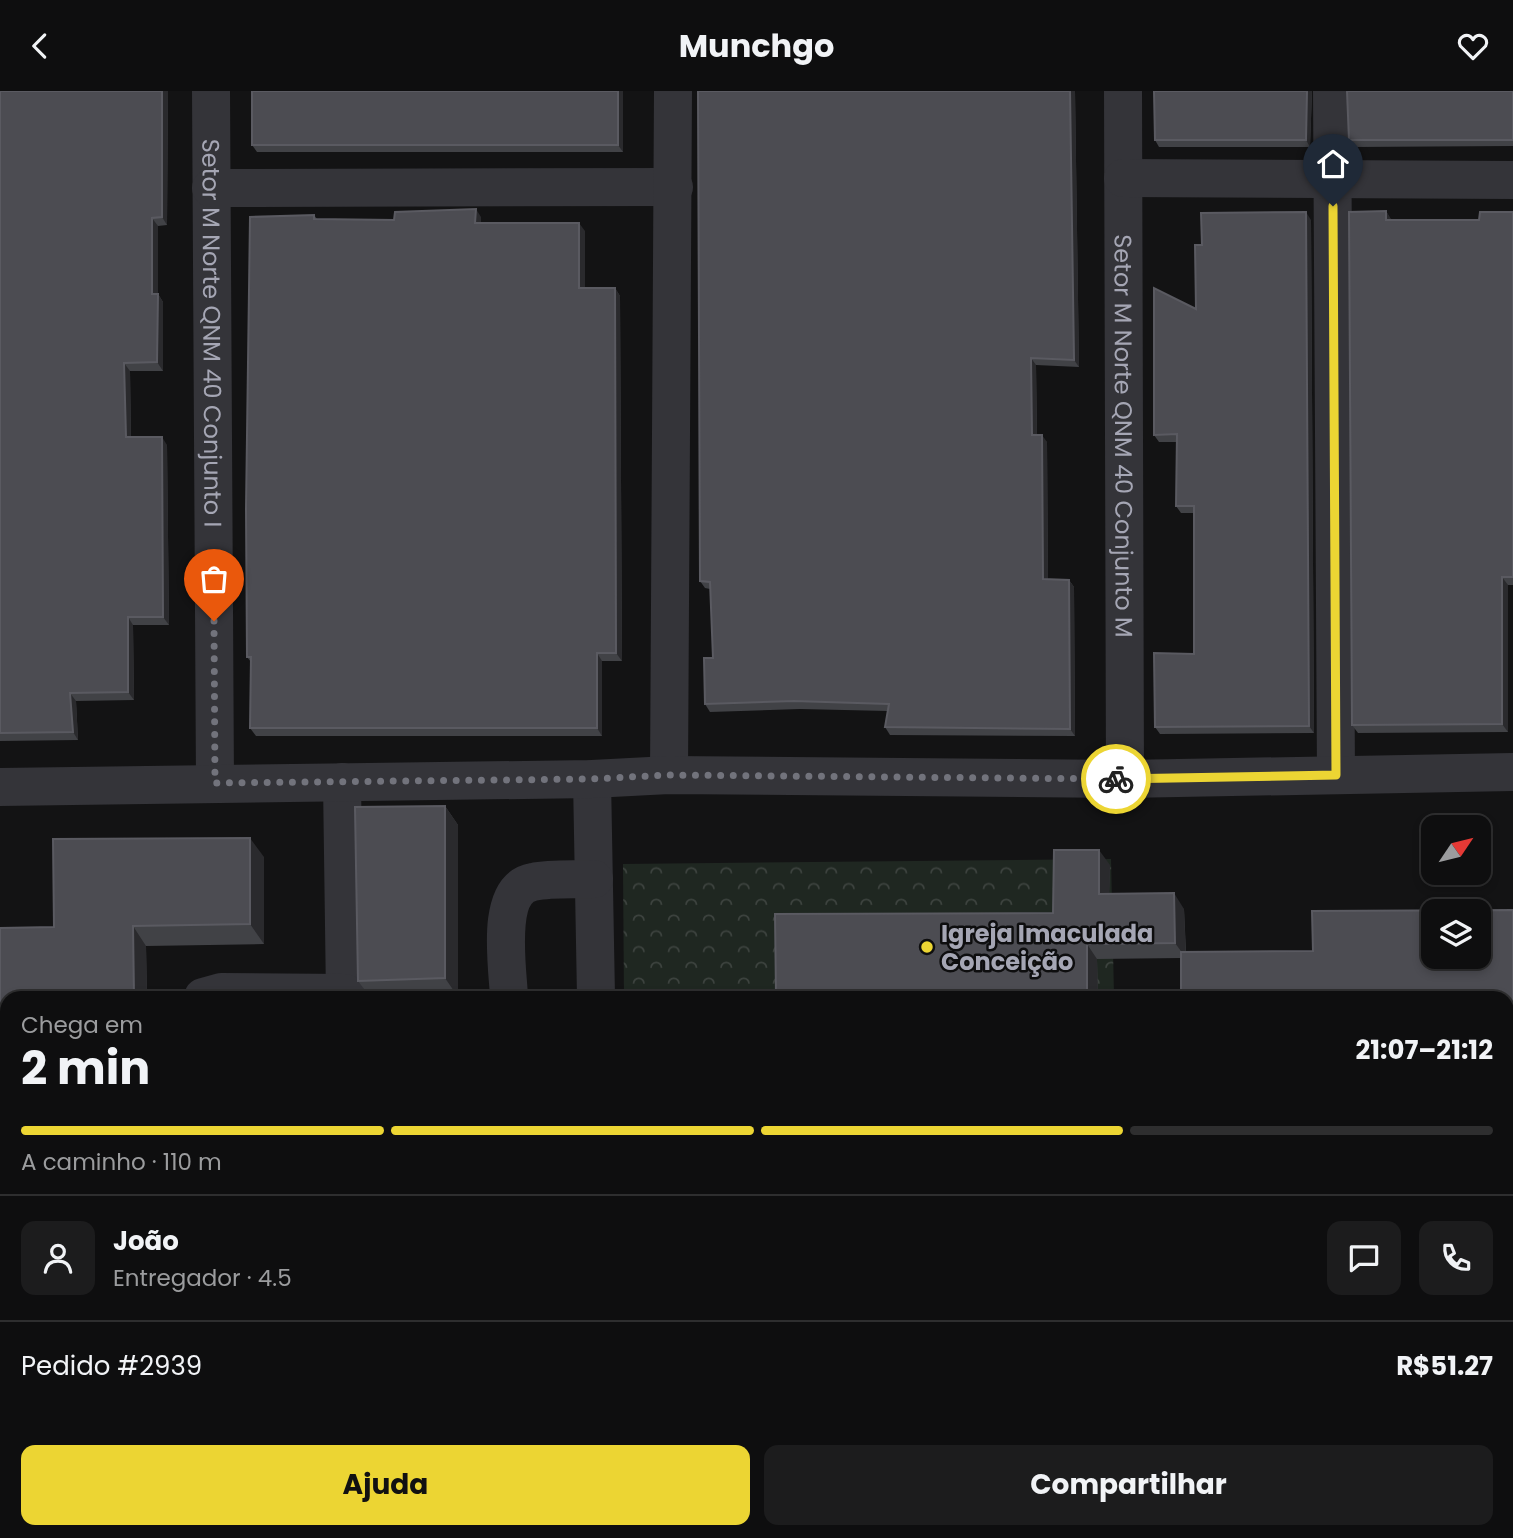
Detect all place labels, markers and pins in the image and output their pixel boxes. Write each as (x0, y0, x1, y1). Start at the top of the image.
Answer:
pin (1303, 134, 1363, 206)
pin (184, 549, 244, 621)
place label: Igreja Imaculada Conceição (941, 917, 1153, 978)
marker: Igreja Imaculada Conceição (919, 939, 935, 955)

